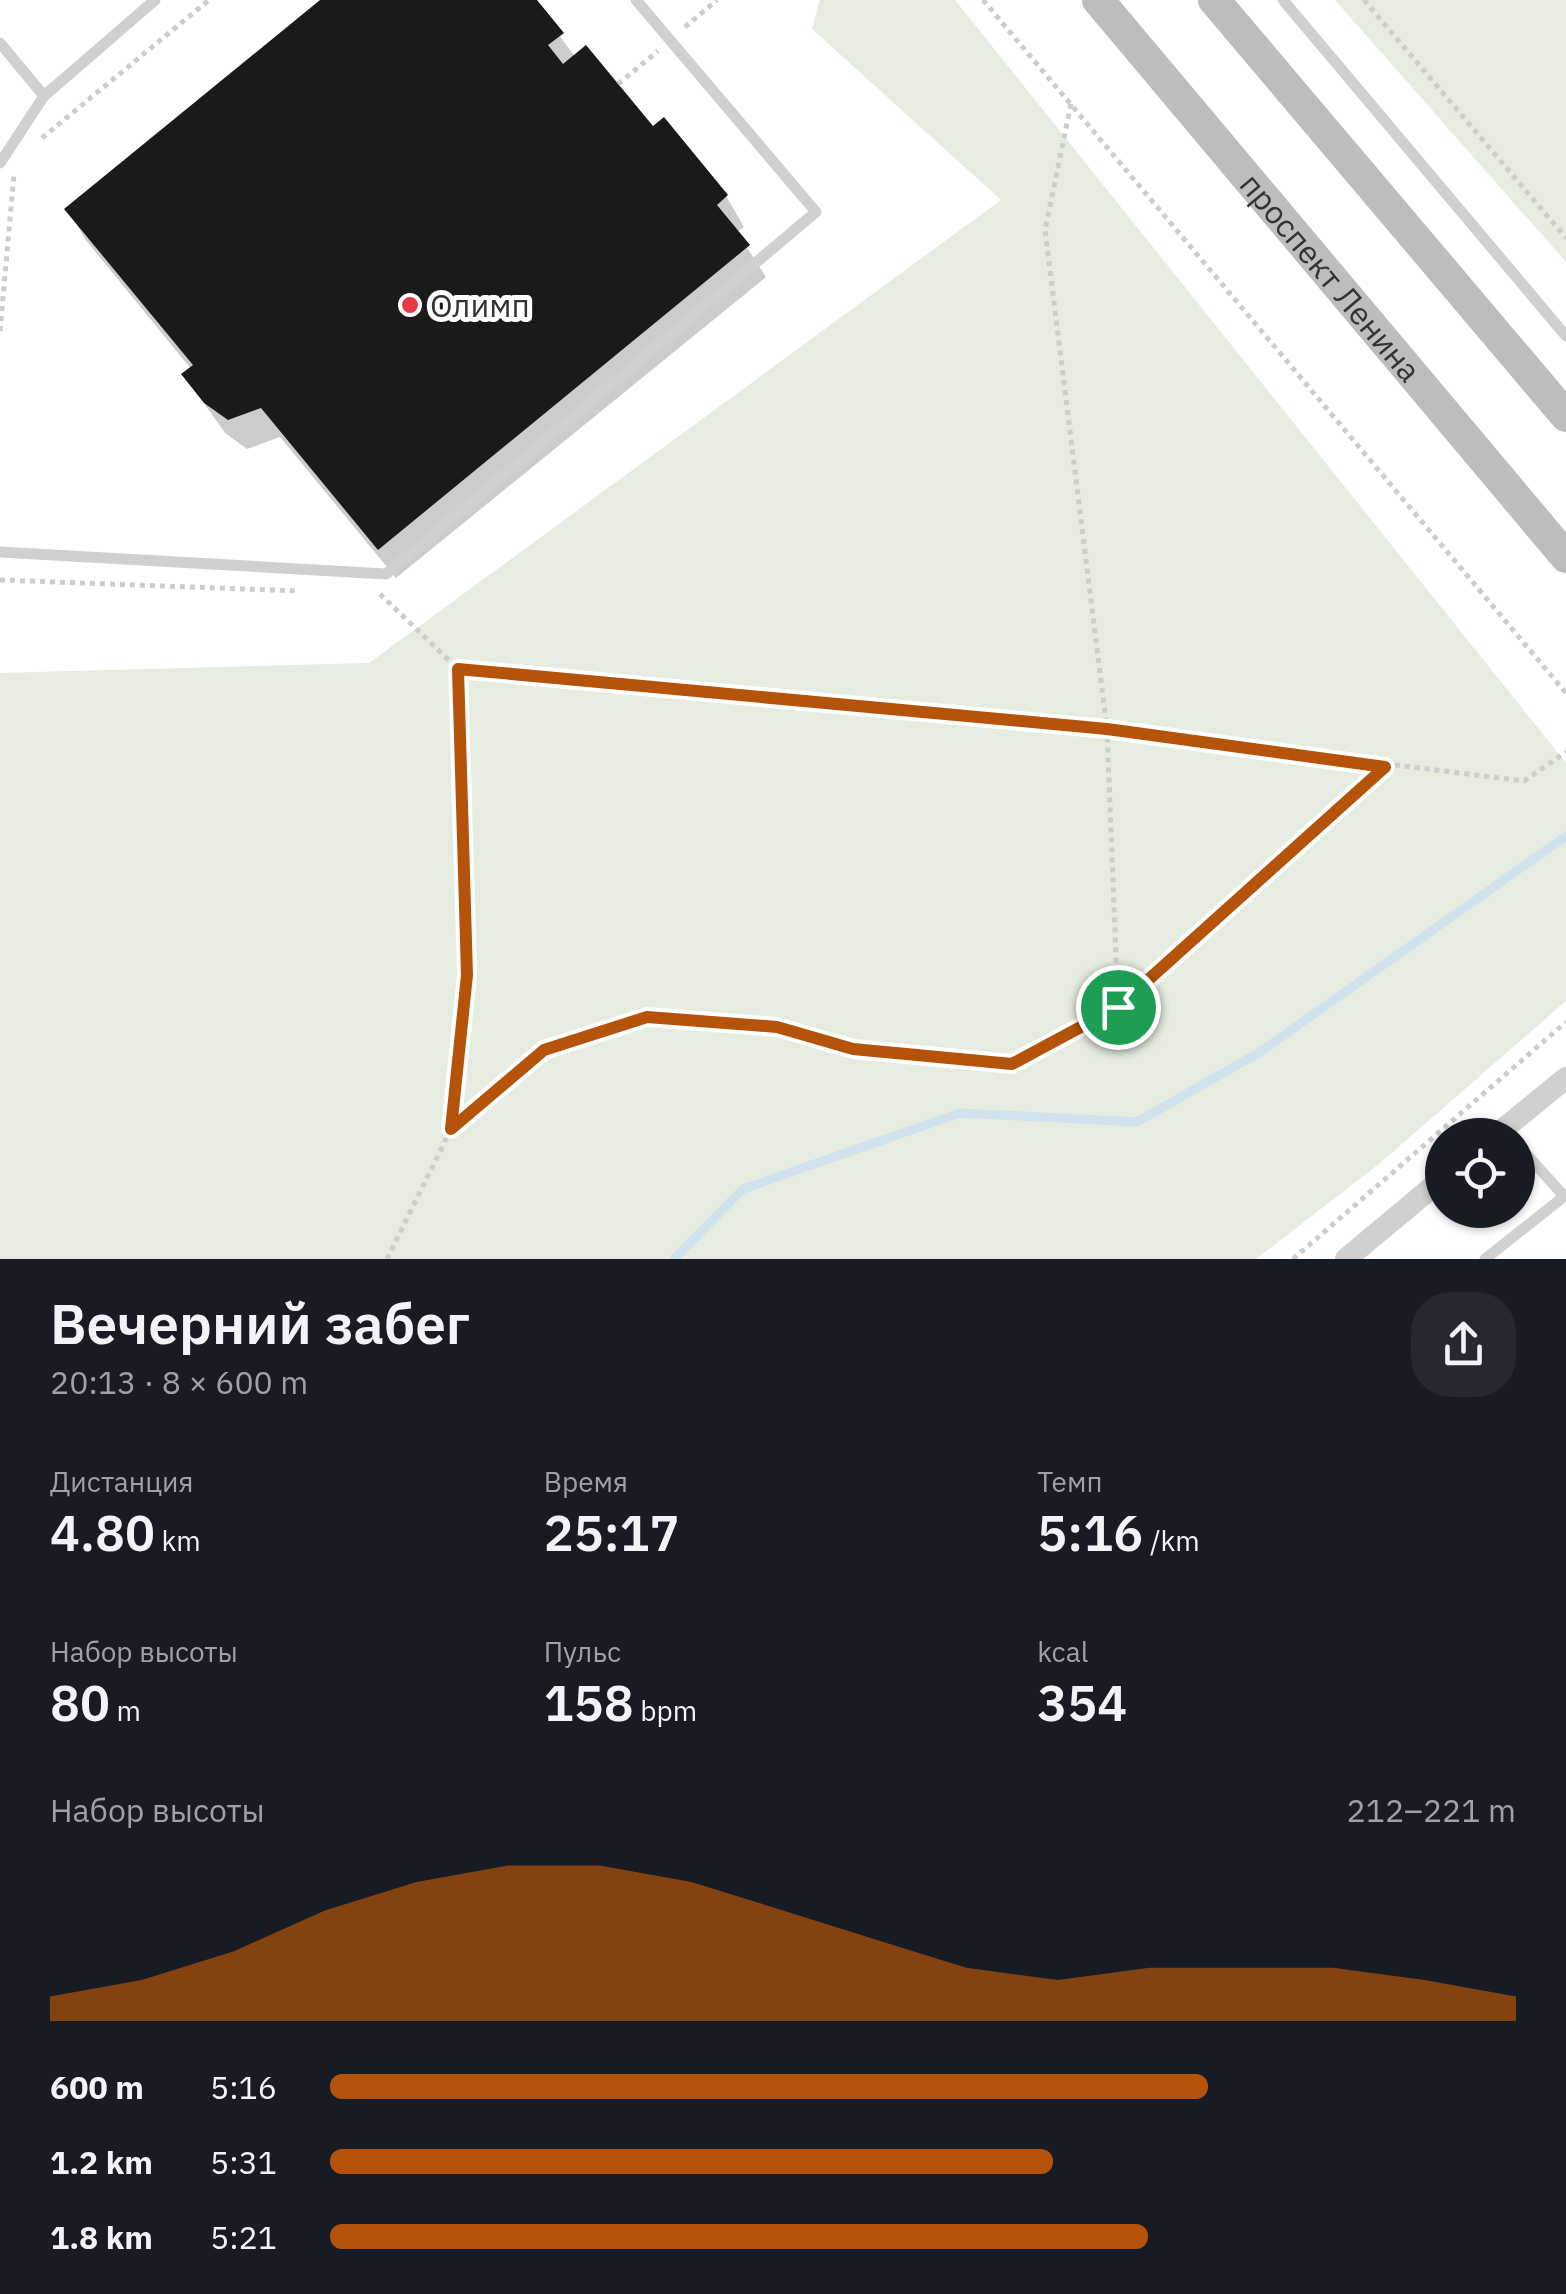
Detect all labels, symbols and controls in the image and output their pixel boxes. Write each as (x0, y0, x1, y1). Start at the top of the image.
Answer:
street label: проспект Ленина (1231, 164, 1431, 390)
place label: Олимп (430, 284, 530, 326)
marker: Олимп (399, 294, 421, 316)
pin (1076, 965, 1161, 1050)
icon: arrive (1091, 980, 1146, 1035)
map controls (1425, 1118, 1535, 1228)
button: locate (1425, 1118, 1535, 1228)
text: Вечерний забег (50, 1288, 470, 1359)
button: share (1411, 1292, 1516, 1397)
text: 20:13 · 8 × 600 m (50, 1361, 308, 1403)
text: Дистанция (50, 1463, 194, 1500)
text: Время (544, 1463, 628, 1500)
text: Темп (1037, 1463, 1102, 1500)
text: 4.80 (50, 1500, 155, 1565)
text: 25:17 (544, 1500, 680, 1565)
text: 5:16 (1037, 1500, 1143, 1565)
text: km (155, 1522, 201, 1559)
text: /km (1143, 1522, 1200, 1559)
text: Набор высоты (50, 1633, 238, 1670)
text: Пульс (544, 1633, 621, 1670)
text: kcal (1037, 1633, 1088, 1670)
text: 80 (50, 1670, 110, 1735)
text: 158 (544, 1670, 634, 1735)
text: 354 (1037, 1670, 1127, 1735)
text: m (110, 1692, 141, 1729)
text: bpm (634, 1692, 697, 1729)
text: Набор высоты (50, 1789, 265, 1831)
text: 212–221 m (1346, 1789, 1516, 1831)
text: 600 m (50, 2066, 144, 2108)
text: 5:16 (210, 2066, 277, 2108)
text: 1.2 km (50, 2141, 153, 2183)
text: 5:31 (210, 2141, 277, 2183)
text: 1.8 km (50, 2216, 153, 2258)
text: 5:21 (210, 2216, 277, 2258)

